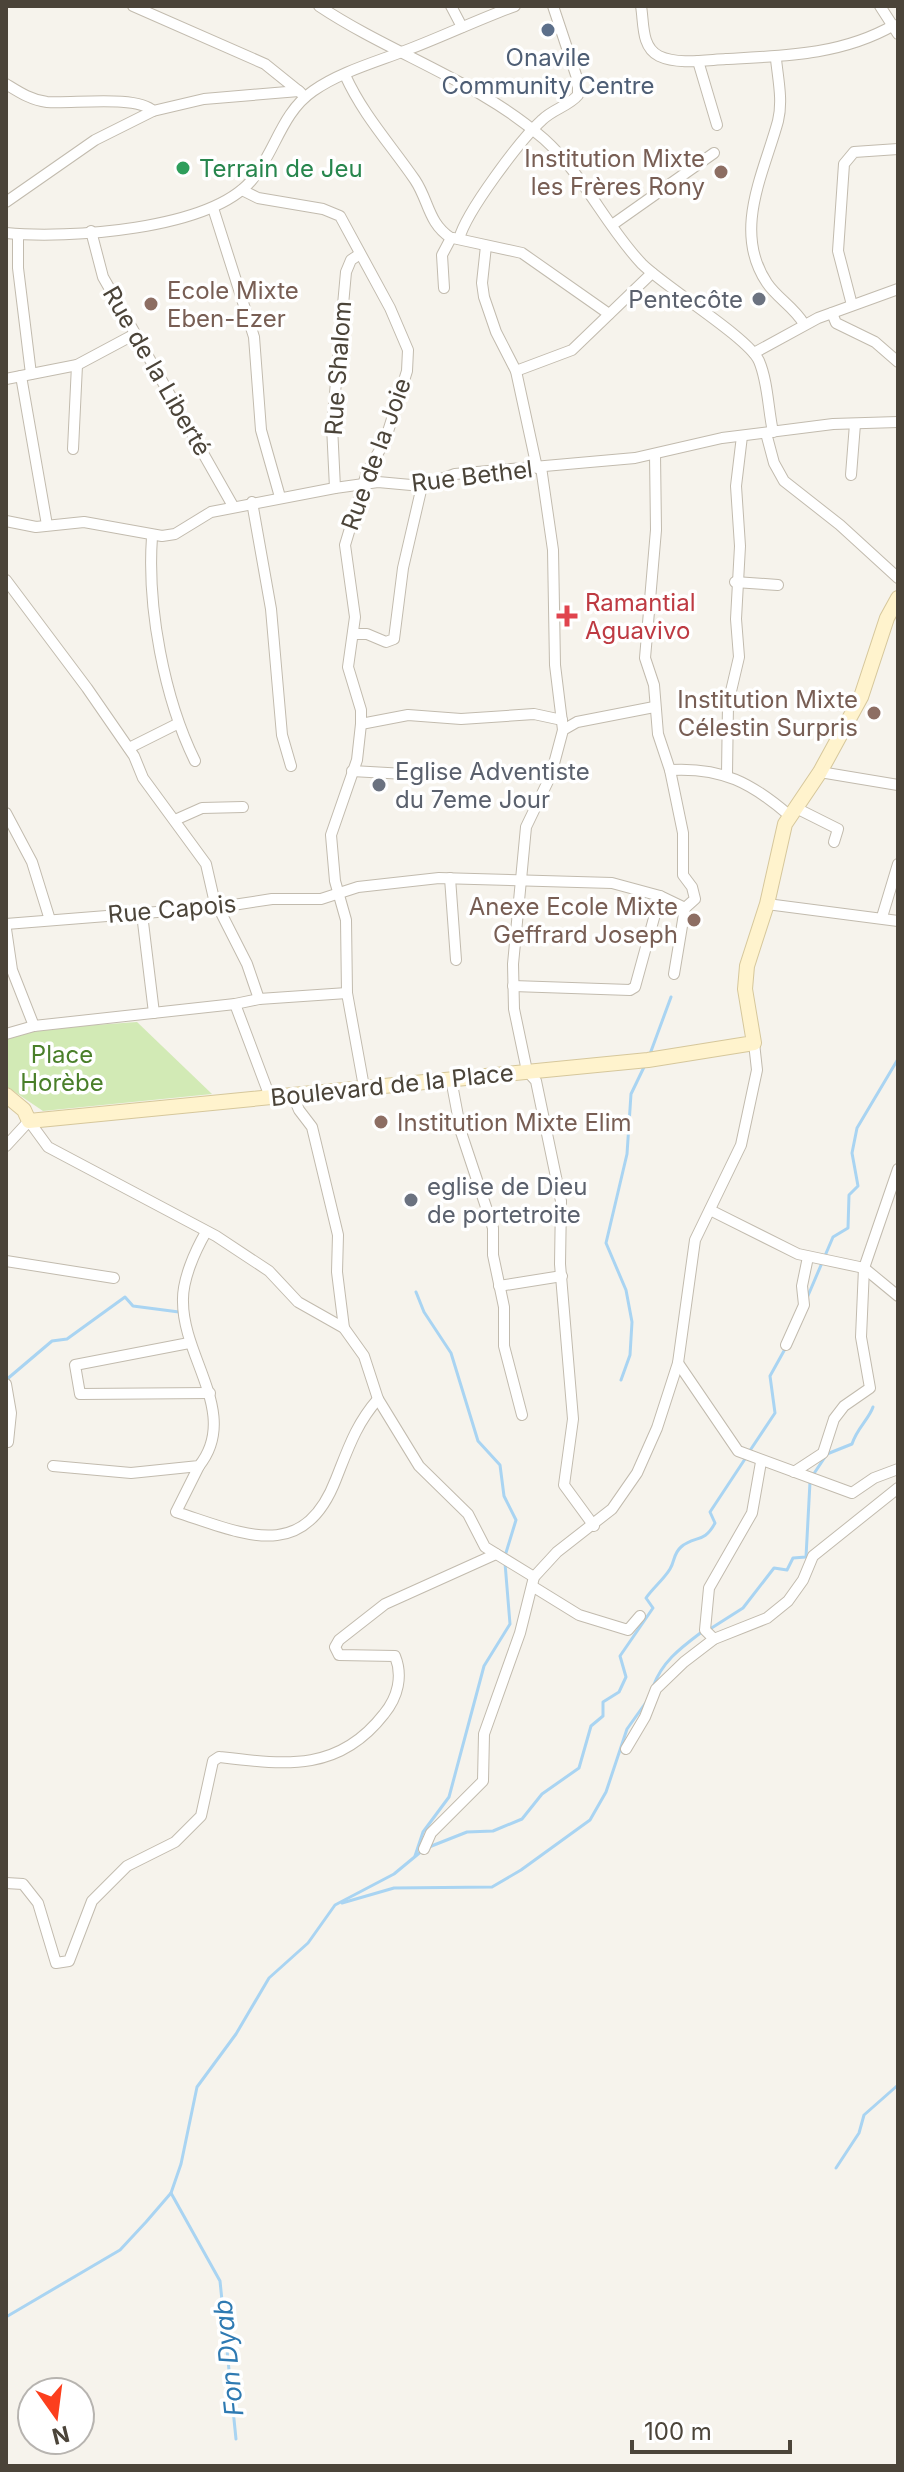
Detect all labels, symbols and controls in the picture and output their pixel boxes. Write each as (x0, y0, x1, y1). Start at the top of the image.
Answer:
marker: Onavile Community Centre (539, 21, 557, 39)
place label: Onavile Community Centre (442, 43, 654, 100)
place label: Institution Mixte les Frères Rony (524, 144, 705, 201)
place label: Terrain de Jeu (199, 154, 363, 183)
marker: Terrain de Jeu (174, 159, 192, 177)
marker: Institution Mixte les Frères Rony (712, 163, 730, 181)
place label: Ecole Mixte Eben-Ezer (167, 276, 299, 333)
street label: Rue de la Liberté (97, 281, 217, 461)
place label: Pentecôte (628, 285, 743, 314)
marker: Pentecôte (750, 290, 768, 308)
marker: Ecole Mixte Eben-Ezer (142, 295, 160, 313)
street label: Rue Shalom (319, 300, 357, 436)
street label: Rue de la Joie (335, 374, 417, 534)
street label: Rue Bethel (410, 454, 534, 498)
place label: Ramantial Aguavivo (585, 588, 695, 645)
marker: Ramantial Aguavivo (556, 605, 578, 627)
place label: Institution Mixte Célestin Surpris (677, 685, 858, 742)
marker: Institution Mixte Célestin Surpris (865, 704, 883, 722)
place label: Eglise Adventiste du 7eme Jour (395, 757, 590, 814)
marker: Eglise Adventiste du 7eme Jour (370, 776, 388, 794)
street label: Rue Capois (107, 889, 237, 929)
place label: Anexe Ecole Mixte Geffrard Joseph (469, 892, 678, 949)
marker: Anexe Ecole Mixte Geffrard Joseph (685, 911, 703, 929)
park label: Place Horèbe (20, 1040, 104, 1097)
street label: Boulevard de la Place (269, 1058, 515, 1112)
place label: Institution Mixte Elim (397, 1108, 631, 1137)
marker: Institution Mixte Elim (372, 1113, 390, 1131)
place label: eglise de Dieu de portetroite (427, 1172, 588, 1229)
marker: eglise de Dieu de portetroite (402, 1191, 420, 1209)
water label: Fon Dyab (206, 2298, 250, 2418)
north arrow (16, 2376, 96, 2456)
scale bar (632, 2404, 790, 2454)
text: 100 m (644, 2417, 712, 2446)
text: N (50, 2421, 72, 2450)

